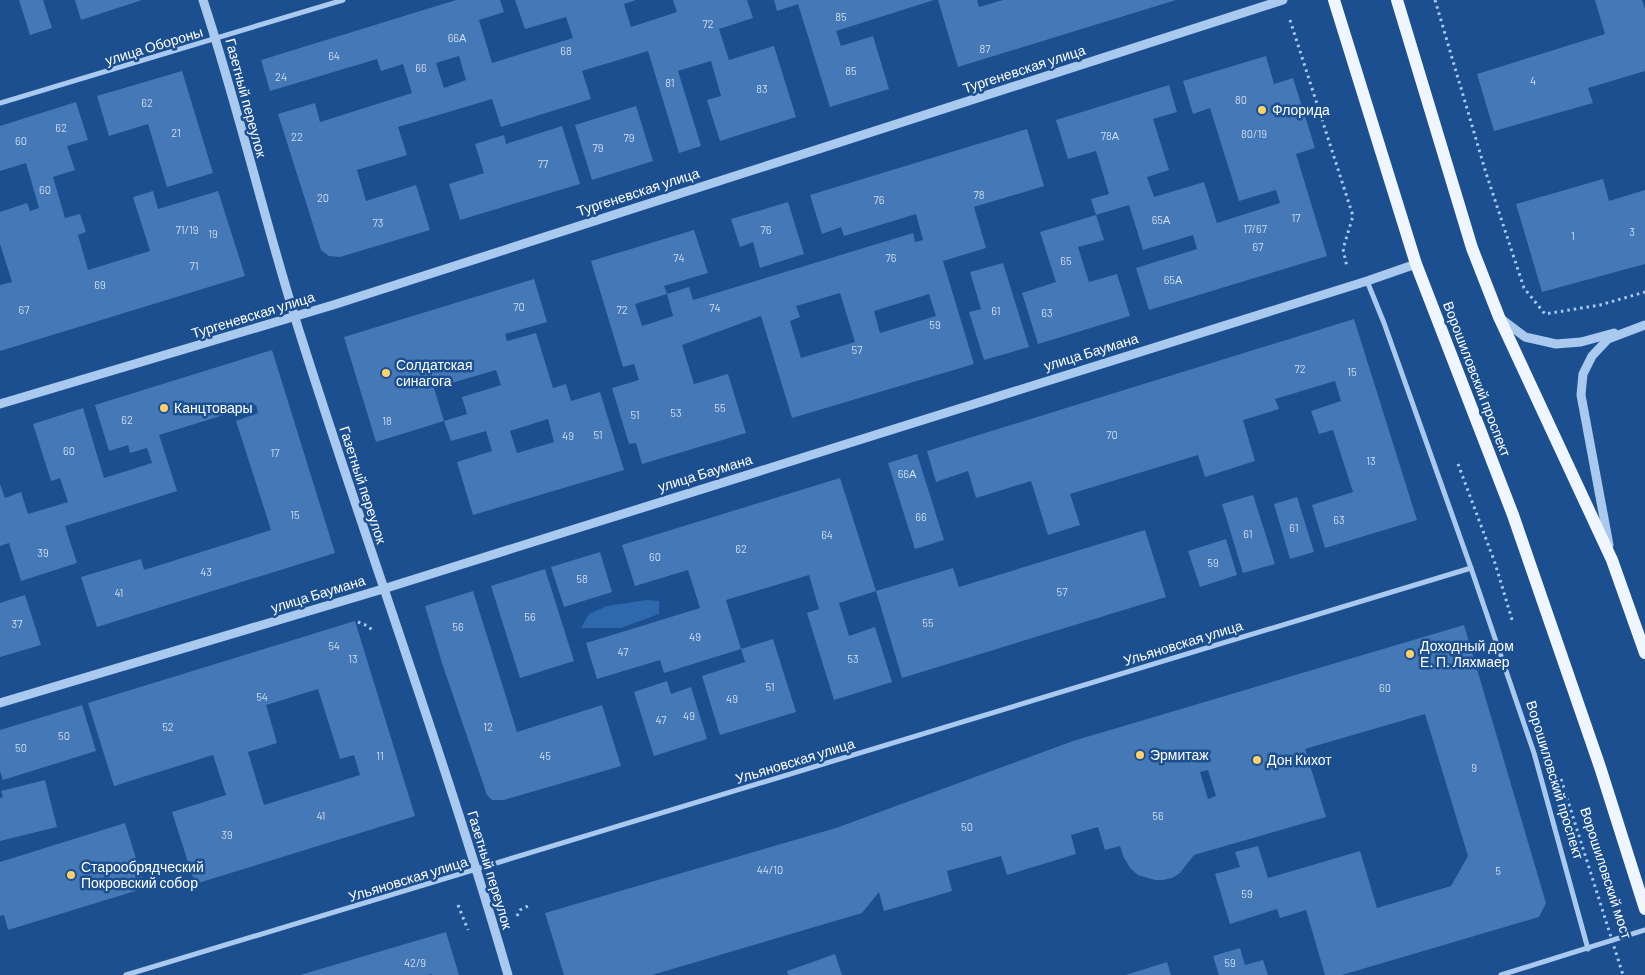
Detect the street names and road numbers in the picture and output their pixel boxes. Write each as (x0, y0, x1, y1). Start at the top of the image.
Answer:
street label: улица Обороны (103, 23, 205, 68)
street label: Газетный переулок (222, 36, 271, 160)
street label: Тургеневская улица (960, 41, 1087, 96)
street label: Тургеневская улица (574, 164, 701, 219)
street label: Тургеневская улица (189, 288, 317, 341)
street label: Ворошиловский проспект (1440, 299, 1515, 459)
street label: улица Баумана (1042, 329, 1140, 374)
street label: Газетный переулок (336, 424, 391, 547)
street label: улица Баумана (656, 450, 754, 495)
street label: улица Баумана (269, 571, 367, 616)
street label: Ульяновская улица (1121, 616, 1245, 669)
street label: Ворошиловский проспект (1523, 699, 1588, 862)
street label: Ульяновская улица (733, 734, 857, 787)
street label: Ворошиловский мост (1577, 805, 1636, 941)
street label: Газетный переулок (464, 809, 517, 932)
street label: Ульяновская улица (346, 852, 470, 905)

